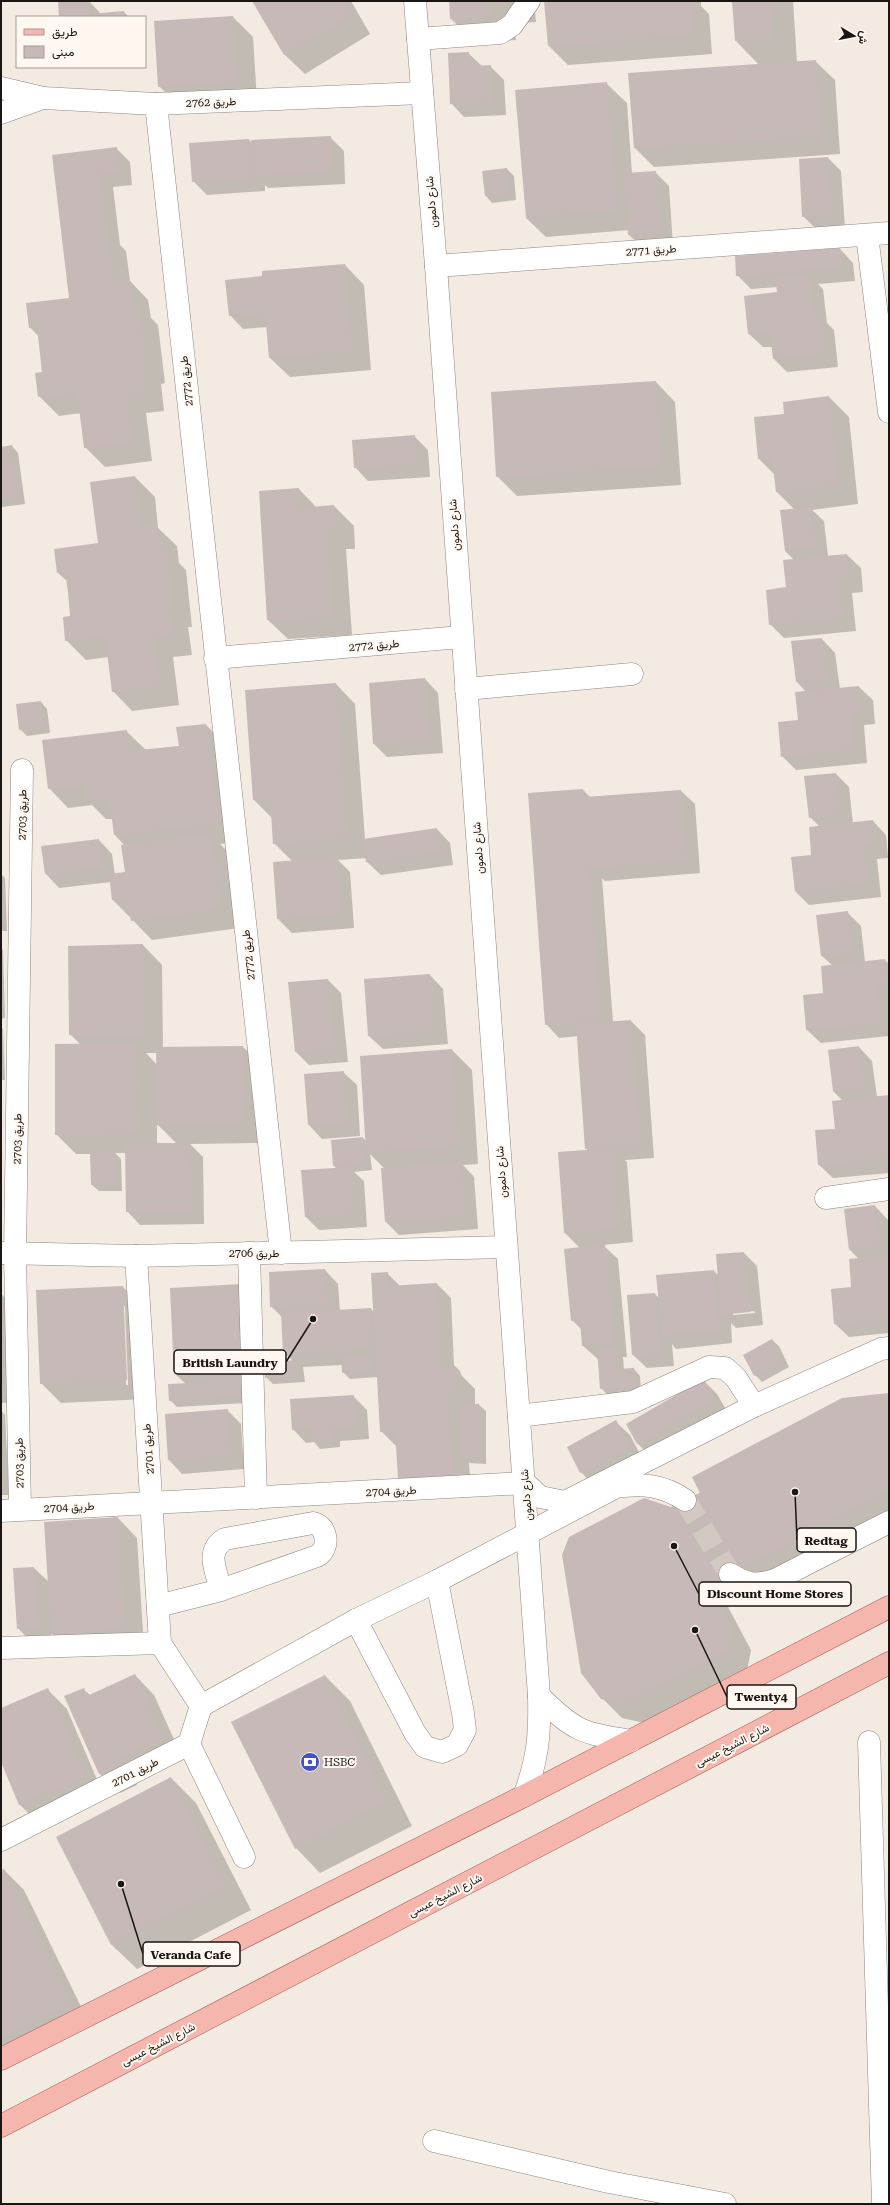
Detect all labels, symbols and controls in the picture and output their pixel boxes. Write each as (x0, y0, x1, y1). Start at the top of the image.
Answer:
legend (16, 16, 146, 68)
north arrow (834, 16, 874, 56)
text: طريق (52, 25, 78, 40)
text: ش (856, 30, 871, 45)
text: مبنى (52, 45, 74, 60)
street label: طريق 2762 (185, 95, 237, 110)
street label: شارع دلمون (423, 175, 441, 228)
street label: طريق 2771 (625, 242, 677, 259)
street label: طريق 2772 (177, 355, 196, 407)
street label: شارع دلمون (446, 498, 464, 551)
street label: طريق 2772 (348, 637, 400, 654)
street label: طريق 2703 (16, 790, 29, 840)
street label: شارع دلمون (470, 821, 488, 874)
street label: طريق 2772 (239, 929, 258, 981)
street label: طريق 2703 (11, 1114, 24, 1164)
street label: شارع دلمون (493, 1145, 511, 1198)
street label: طريق 2706 (229, 1247, 279, 1260)
callout: British Laundry (174, 1350, 286, 1374)
text: British Laundry (182, 1356, 279, 1370)
street label: طريق 2701 (140, 1423, 157, 1475)
street label: طريق 2703 (13, 1438, 26, 1488)
street label: شارع دلمون (518, 1468, 536, 1521)
street label: طريق 2704 (365, 1484, 417, 1499)
street label: طريق 2704 (43, 1500, 95, 1515)
callout: Redtag (797, 1528, 856, 1552)
text: Redtag (804, 1534, 848, 1548)
callout: Discount Home Stores (699, 1582, 851, 1606)
text: Discount Home Stores (707, 1587, 843, 1601)
callout: Twenty4 (727, 1685, 796, 1709)
text: Twenty4 (734, 1690, 788, 1704)
street label: شارع الشيخ عيسى (693, 1721, 772, 1771)
bank icon: HSBC (299, 1751, 321, 1773)
street label: طريق 2701 (110, 1755, 161, 1790)
place label: HSBC (324, 1756, 355, 1769)
street label: شارع الشيخ عيسى (406, 1871, 485, 1921)
callout: Veranda Cafe (143, 1942, 240, 1966)
text: Veranda Cafe (151, 1948, 231, 1962)
street label: شارع الشيخ عيسى (119, 2020, 198, 2070)

